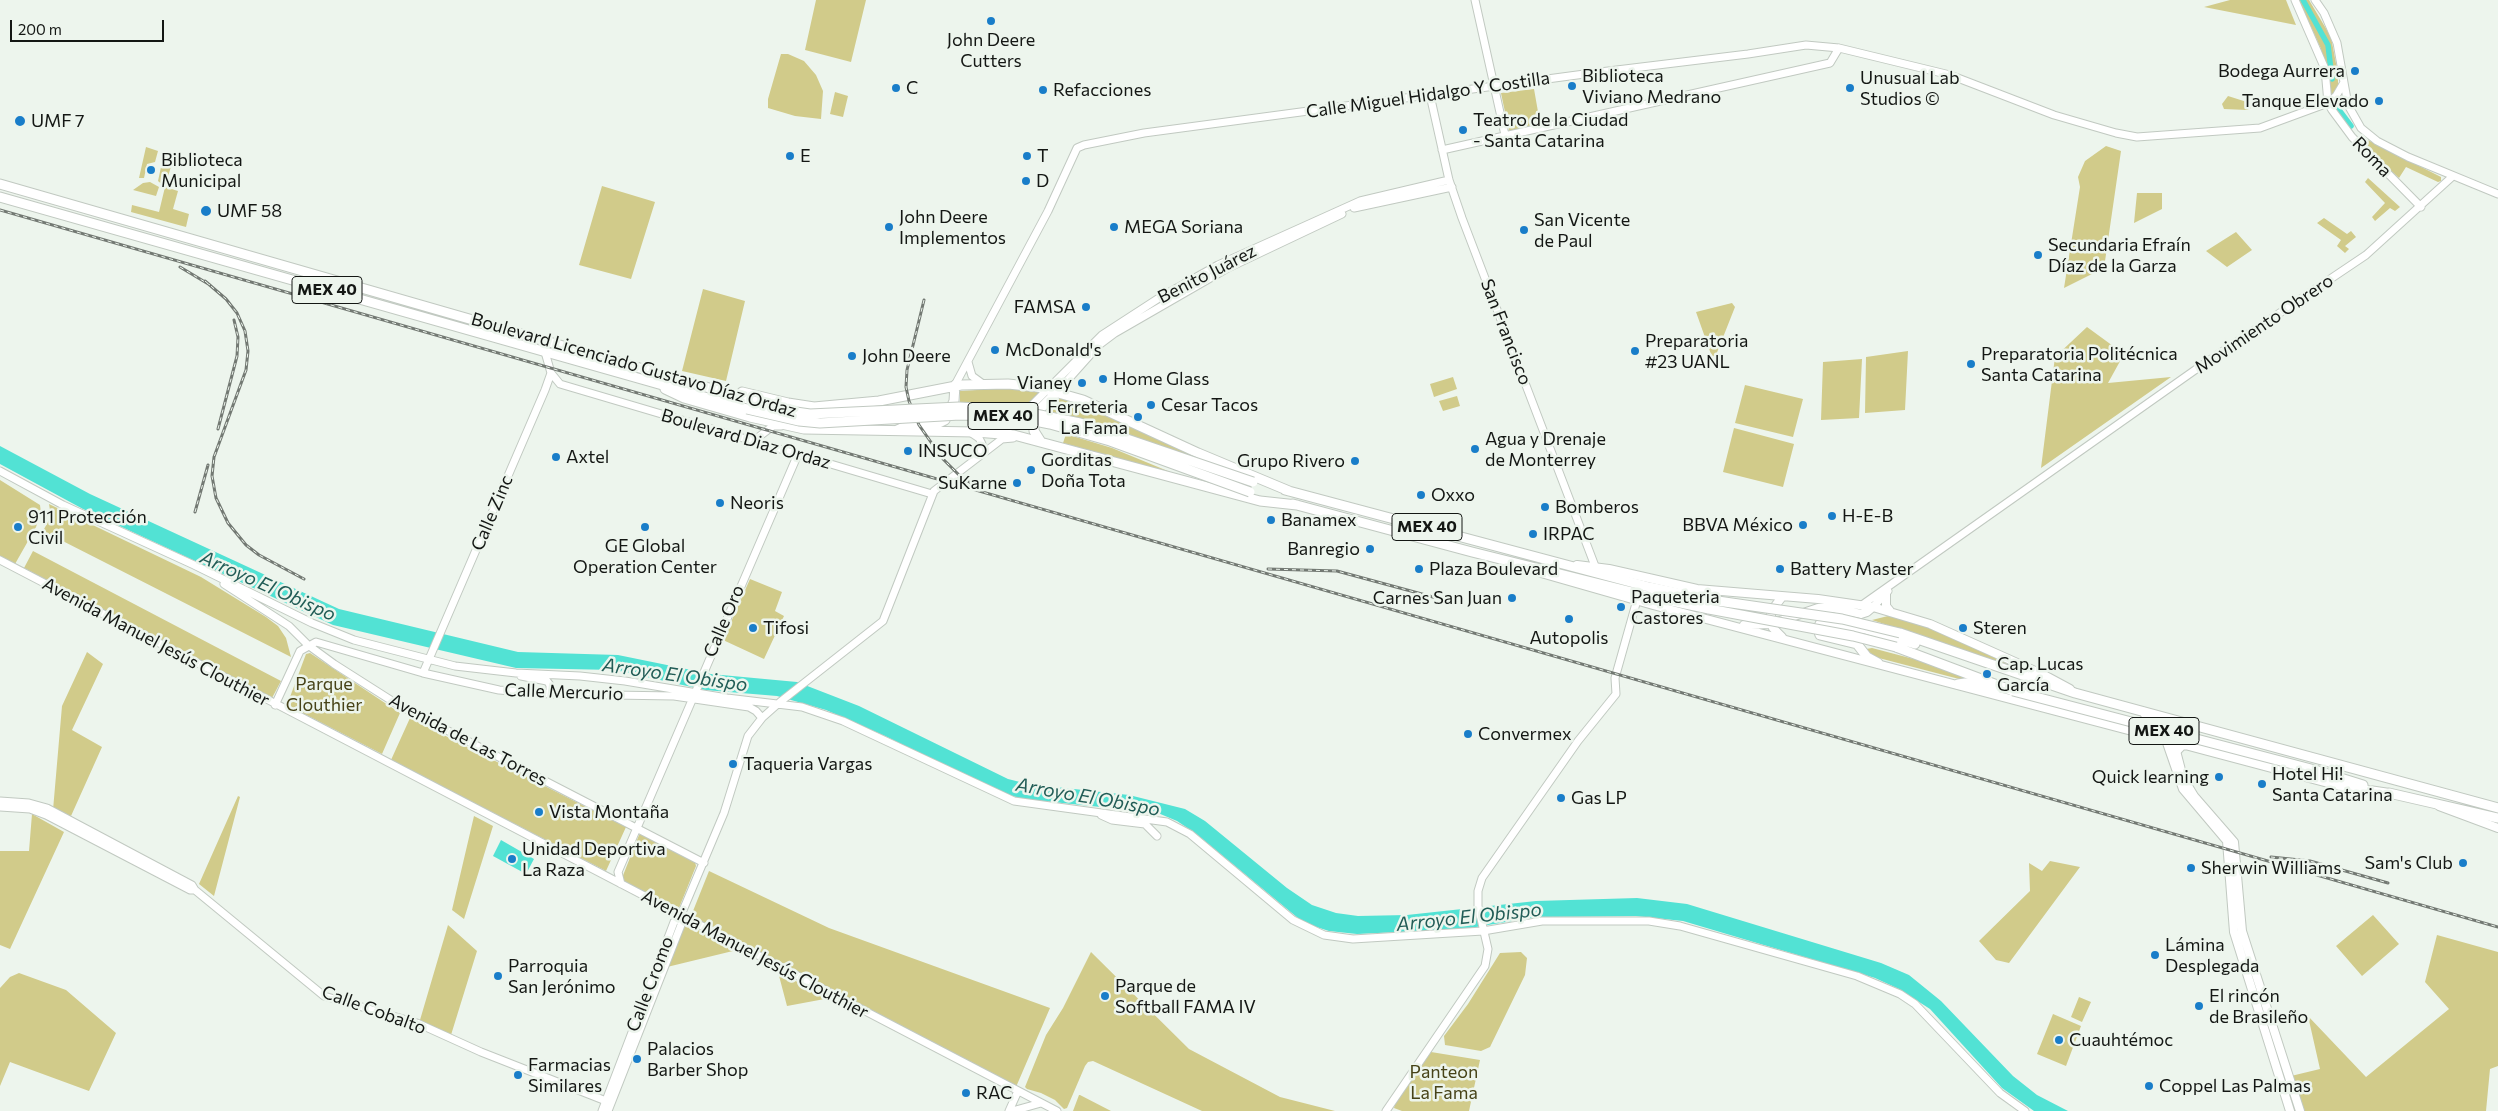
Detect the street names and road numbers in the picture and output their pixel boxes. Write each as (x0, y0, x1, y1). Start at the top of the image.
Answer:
street label: Calle Miguel Hidalgo Y Costilla (1305, 67, 1551, 123)
street label: Roma (2348, 132, 2396, 182)
street label: Benito Juárez (1154, 240, 1260, 308)
street label: Movimiento Obrero (2191, 270, 2337, 378)
road number: MEX 40 (292, 276, 362, 304)
street label: San Francisco (1476, 276, 1536, 388)
street label: Boulevard Licenciado Gustavo Díaz Ordaz (469, 308, 799, 422)
road number: MEX 40 (968, 402, 1038, 430)
street label: Boulevard Diaz Ordaz (659, 404, 833, 474)
street label: Calle Zinc (466, 472, 518, 554)
road number: MEX 40 (1392, 514, 1462, 540)
street label: Avenida Manuel Jesús Clouthier (39, 573, 273, 711)
street label: Calle Oro (699, 582, 749, 660)
street label: Calle Mercurio (504, 679, 624, 705)
street label: Avenida de Las Torres (385, 689, 551, 791)
road number: MEX 40 (2129, 718, 2199, 744)
street label: Avenida Manuel Jesús Clouthier (638, 885, 872, 1023)
street label: Calle Cromo (622, 933, 678, 1035)
street label: Calle Cobalto (319, 981, 429, 1039)

